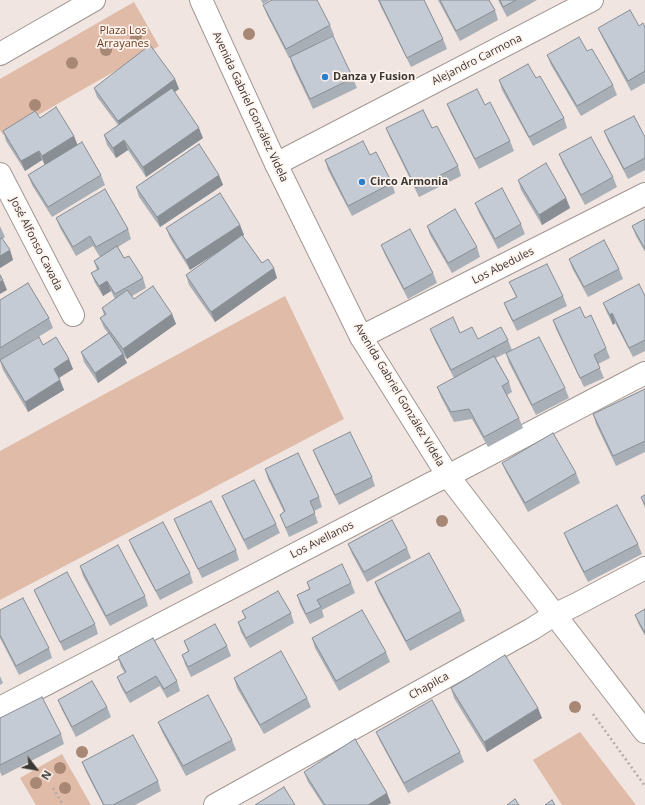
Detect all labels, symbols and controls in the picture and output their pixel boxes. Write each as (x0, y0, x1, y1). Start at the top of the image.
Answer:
park label: Plaza Los Arrayanes (97, 24, 149, 50)
street label: Avenida Gabriel González Videla (209, 30, 291, 184)
street label: Alejandro Carmona (430, 32, 524, 88)
place label: Danza y Fusion (333, 70, 415, 84)
marker: Danza y Fusion (320, 72, 330, 82)
place label: Circo Armonia (370, 175, 448, 189)
marker: Circo Armonia (357, 177, 367, 187)
street label: José Alfonso Cavada (7, 195, 65, 293)
street label: Los Abedules (470, 245, 536, 287)
street label: Avenida Gabriel González Videla (351, 321, 447, 469)
street label: Los Avellanos (288, 518, 356, 562)
street label: Chapilca (407, 670, 451, 702)
north arrow (16, 749, 56, 789)
text: N (38, 768, 55, 783)

